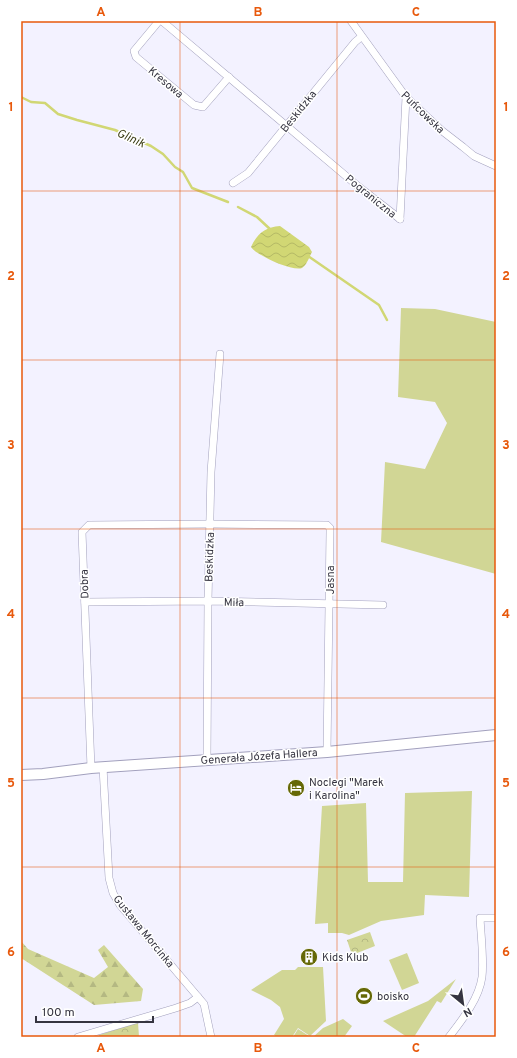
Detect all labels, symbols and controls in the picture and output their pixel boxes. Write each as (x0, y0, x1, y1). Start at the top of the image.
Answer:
text: A (96, 5, 106, 21)
text: B (254, 5, 263, 21)
text: C (412, 5, 420, 21)
street label: Kresowa (145, 64, 186, 102)
street label: Beskidzka (278, 88, 320, 135)
street label: Puńcowska (398, 89, 447, 137)
text: 1 (8, 100, 14, 116)
text: 1 (503, 100, 509, 116)
water label: Glinik (114, 126, 148, 153)
street label: Pograniczna (342, 172, 399, 222)
text: 2 (7, 269, 15, 285)
text: 2 (502, 269, 510, 285)
text: 3 (7, 438, 15, 454)
text: 3 (502, 438, 510, 454)
street label: Beskidzka (202, 532, 218, 582)
street label: Jasna (324, 565, 338, 595)
street label: Dobra (77, 569, 93, 599)
street label: Miła (224, 596, 244, 610)
text: 4 (7, 607, 15, 623)
text: 4 (502, 607, 510, 623)
street label: Generała Józefa Hallera (200, 746, 318, 768)
text: 5 (7, 776, 15, 792)
place label: Noclegi "Marek i Karolina" (309, 776, 384, 803)
text: 5 (502, 776, 510, 792)
hotel icon: Noclegi "Marek i Karolina" (286, 778, 306, 798)
street label: Gustawa Morcinka (110, 892, 177, 971)
text: 6 (7, 945, 15, 961)
text: 6 (502, 945, 510, 961)
building icon: Kids Klub (299, 947, 319, 967)
place label: Kids Klub (322, 951, 369, 965)
north arrow (443, 984, 483, 1024)
sports icon: boisko (354, 986, 374, 1006)
place label: boisko (377, 990, 409, 1004)
scale bar (36, 998, 153, 1024)
text: N (461, 1004, 474, 1020)
text: 100 m (42, 1005, 75, 1021)
text: A (96, 1041, 106, 1057)
text: B (254, 1041, 263, 1057)
text: C (412, 1041, 420, 1057)

